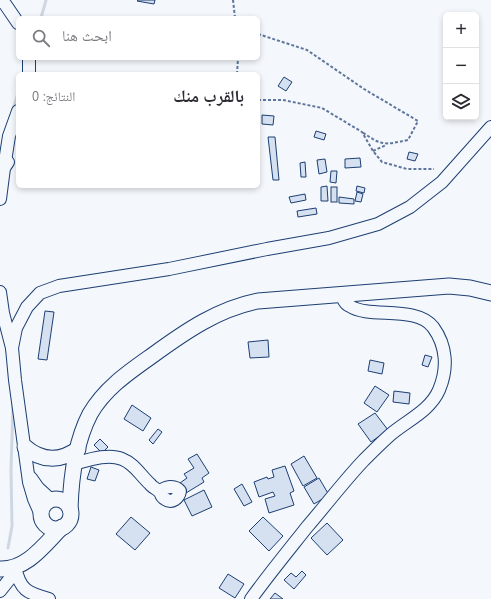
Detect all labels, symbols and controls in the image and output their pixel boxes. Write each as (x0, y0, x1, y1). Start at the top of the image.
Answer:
map controls (443, 12, 479, 120)
button: + (443, 12, 479, 48)
search box (16, 16, 260, 60)
text: ابحث هنا (62, 26, 112, 45)
icon: search (30, 27, 52, 49)
button: − (443, 48, 479, 84)
button: layers (443, 84, 479, 120)
text: بالقرب منك (173, 85, 244, 107)
text: النتائج: 0 (32, 88, 75, 105)

